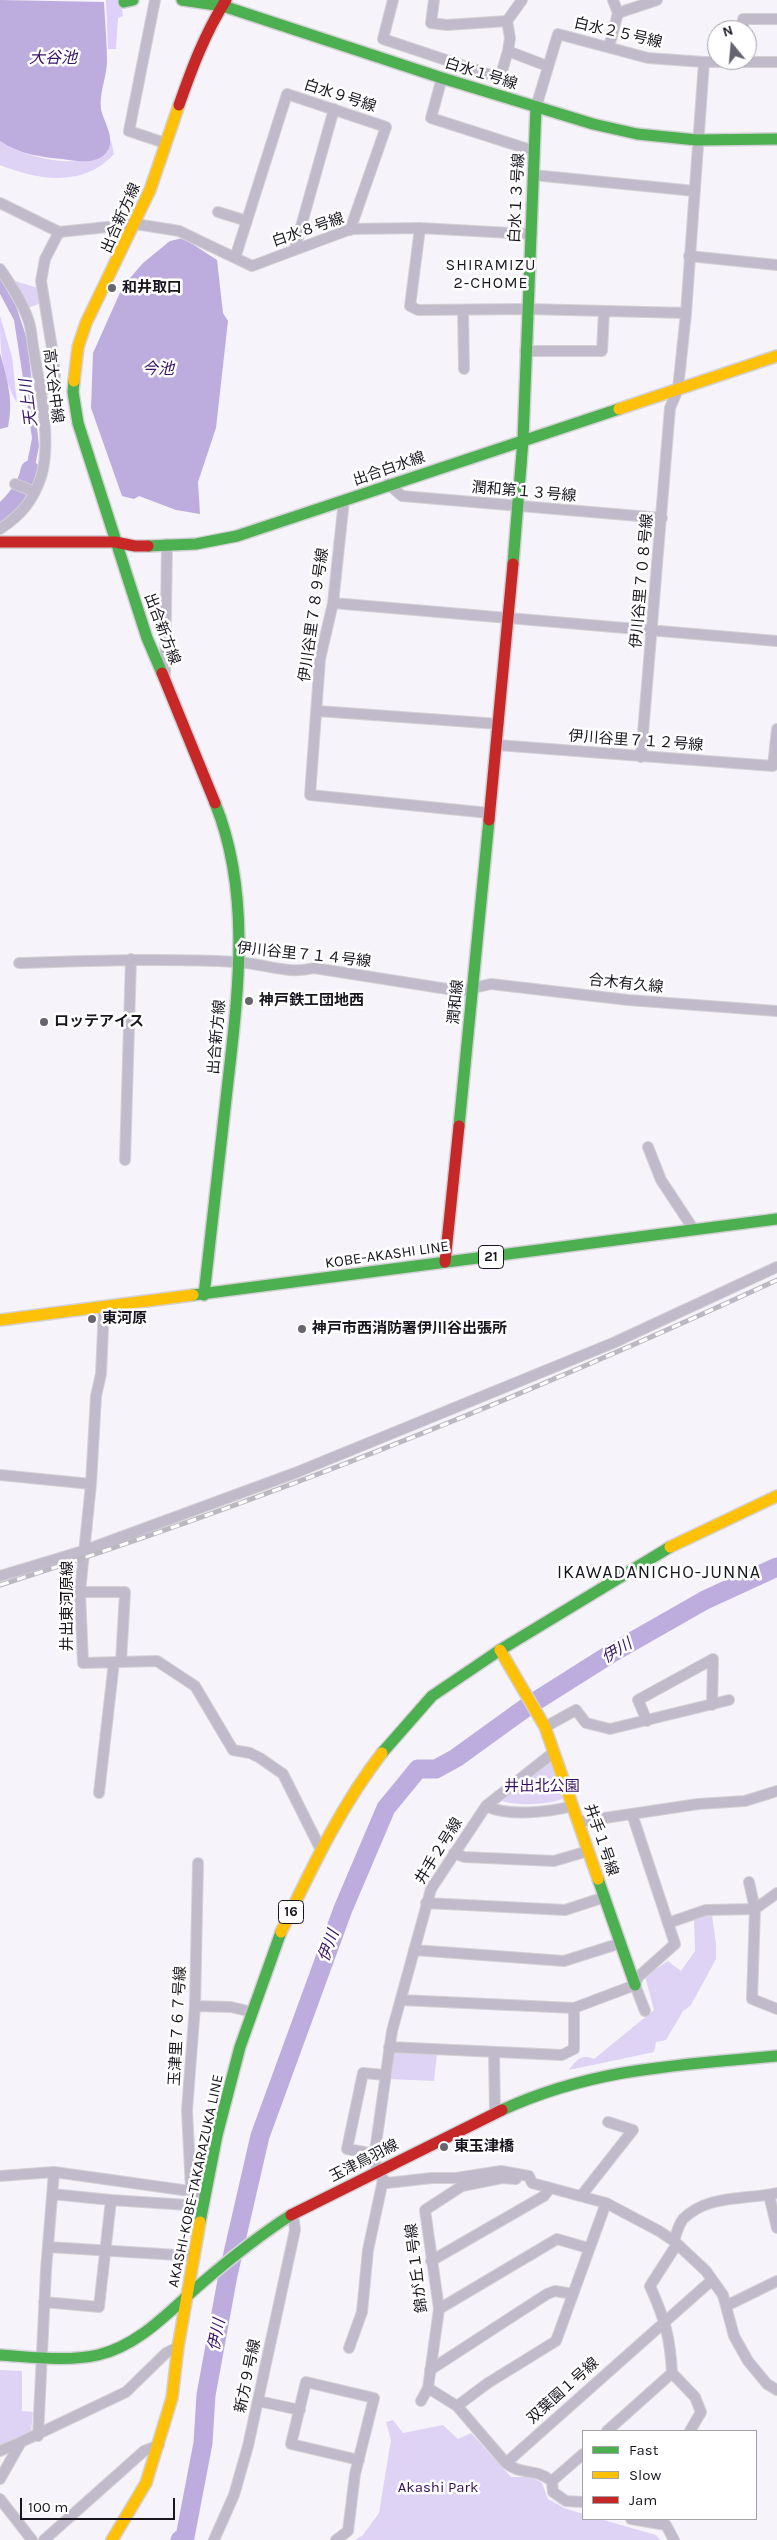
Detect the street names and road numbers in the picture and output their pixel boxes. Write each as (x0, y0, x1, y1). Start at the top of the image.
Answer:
street label: 白水２５号線 (572, 14, 664, 52)
street label: 白水１号線 (443, 54, 519, 94)
street label: 白水９号線 (302, 76, 378, 116)
street label: 白水１３号線 (506, 153, 528, 243)
street label: 出合新方線 (98, 180, 144, 256)
street label: 白水８号線 (270, 209, 346, 251)
street label: 高大谷中線 (39, 348, 67, 424)
street label: 出合白水線 (351, 448, 427, 490)
street label: 潤和第１３号線 (471, 478, 577, 506)
street label: 伊川谷里７０８号線 (627, 513, 657, 649)
street label: 伊川谷里７８９号線 (296, 547, 332, 683)
street label: 出合新方線 (140, 591, 184, 667)
street label: 伊川谷里７１２号線 (568, 727, 704, 755)
street label: 伊川谷里７１４号線 (236, 939, 372, 971)
street label: 合木有久線 (588, 971, 664, 997)
street label: 潤和線 (445, 979, 467, 1025)
street label: 出合新方線 (205, 999, 229, 1075)
street label: KOBE-AKASHI LINE (324, 1237, 450, 1273)
road number: 21 (478, 1246, 504, 1268)
street label: 井出東河原線 (59, 1561, 77, 1651)
street label: 井手１号線 (580, 1802, 622, 1878)
street label: 井手２号線 (411, 1814, 467, 1888)
road number: 16 (278, 1900, 304, 1924)
street label: 玉津里７６７号線 (166, 1966, 190, 2086)
street label: AKASHI-KOBE-TAKARAZUKA LINE (165, 2073, 227, 2289)
street label: 玉津鳥羽線 (327, 2136, 401, 2186)
street label: 錦が丘１号線 (403, 2222, 431, 2314)
street label: 新方９号線 (231, 2337, 265, 2415)
street label: 双葉園１号線 (524, 2354, 602, 2428)

